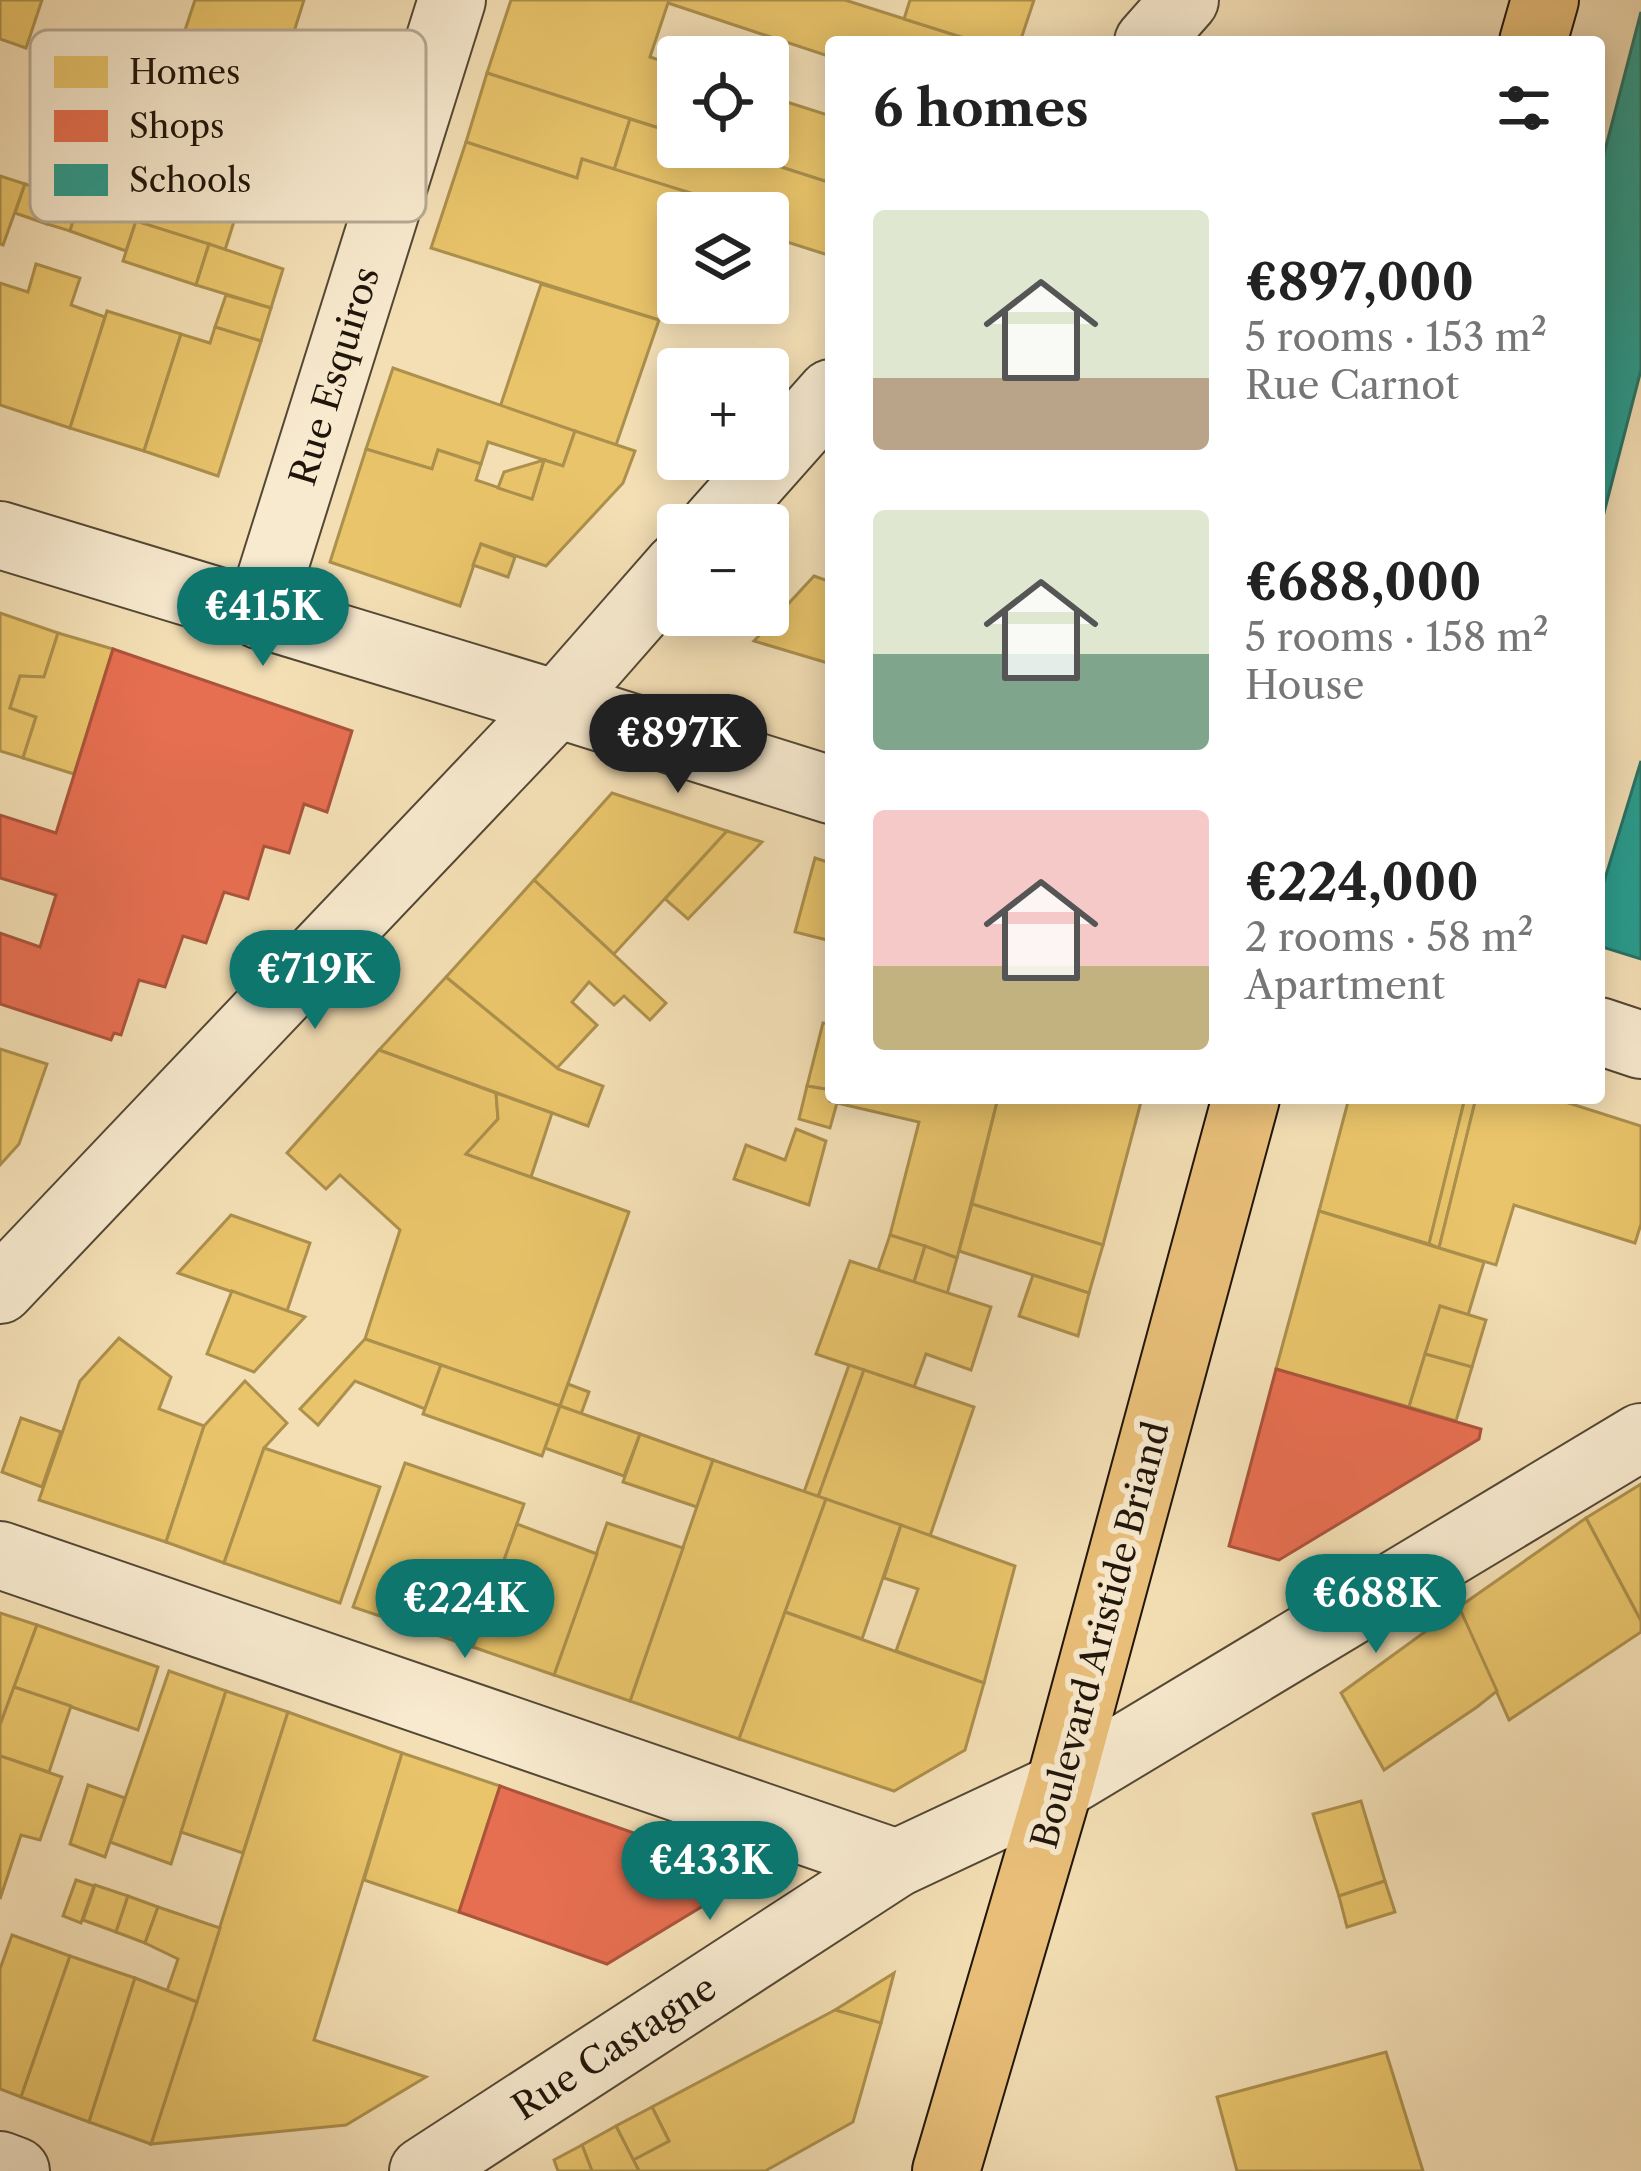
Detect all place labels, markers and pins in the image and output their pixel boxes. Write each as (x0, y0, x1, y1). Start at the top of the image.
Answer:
pin: €415K (179, 567, 347, 669)
pin: €897K (594, 694, 762, 796)
pin: €719K (231, 930, 399, 1032)
pin: €688K (1292, 1554, 1460, 1656)
pin: €224K (381, 1559, 549, 1661)
pin: €433K (626, 1821, 794, 1923)

